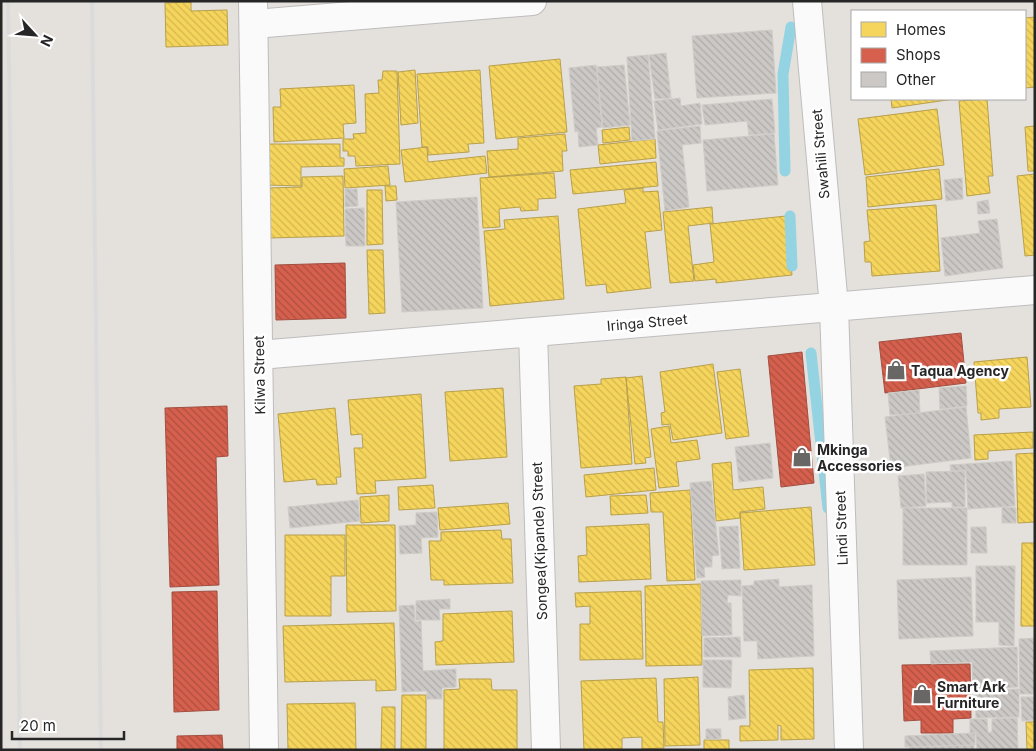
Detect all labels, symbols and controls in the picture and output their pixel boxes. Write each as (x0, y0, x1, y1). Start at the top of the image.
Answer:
north arrow (10, 10, 60, 60)
legend (851, 10, 1026, 100)
text: Homes (896, 20, 946, 39)
text: N (37, 32, 57, 49)
text: Shops (896, 45, 941, 64)
text: Other (896, 70, 936, 89)
street label: Swahili Street (808, 108, 832, 200)
street label: Iringa Street (606, 310, 688, 334)
street label: Kilwa Street (250, 335, 268, 415)
shop icon: Taqua Agency (885, 359, 907, 381)
place label: Taqua Agency (911, 362, 1009, 379)
place label: Mkinga Accessories (817, 441, 902, 474)
shop icon: Mkinga Accessories (791, 446, 813, 468)
street label: Songea(Kipande) Street (528, 461, 550, 620)
street label: Lindi Street (831, 490, 851, 566)
place label: Smart Ark Furniture (937, 678, 1007, 711)
shop icon: Smart Ark Furniture (911, 683, 933, 705)
scale bar (12, 708, 125, 740)
text: 20 m (20, 716, 56, 735)

